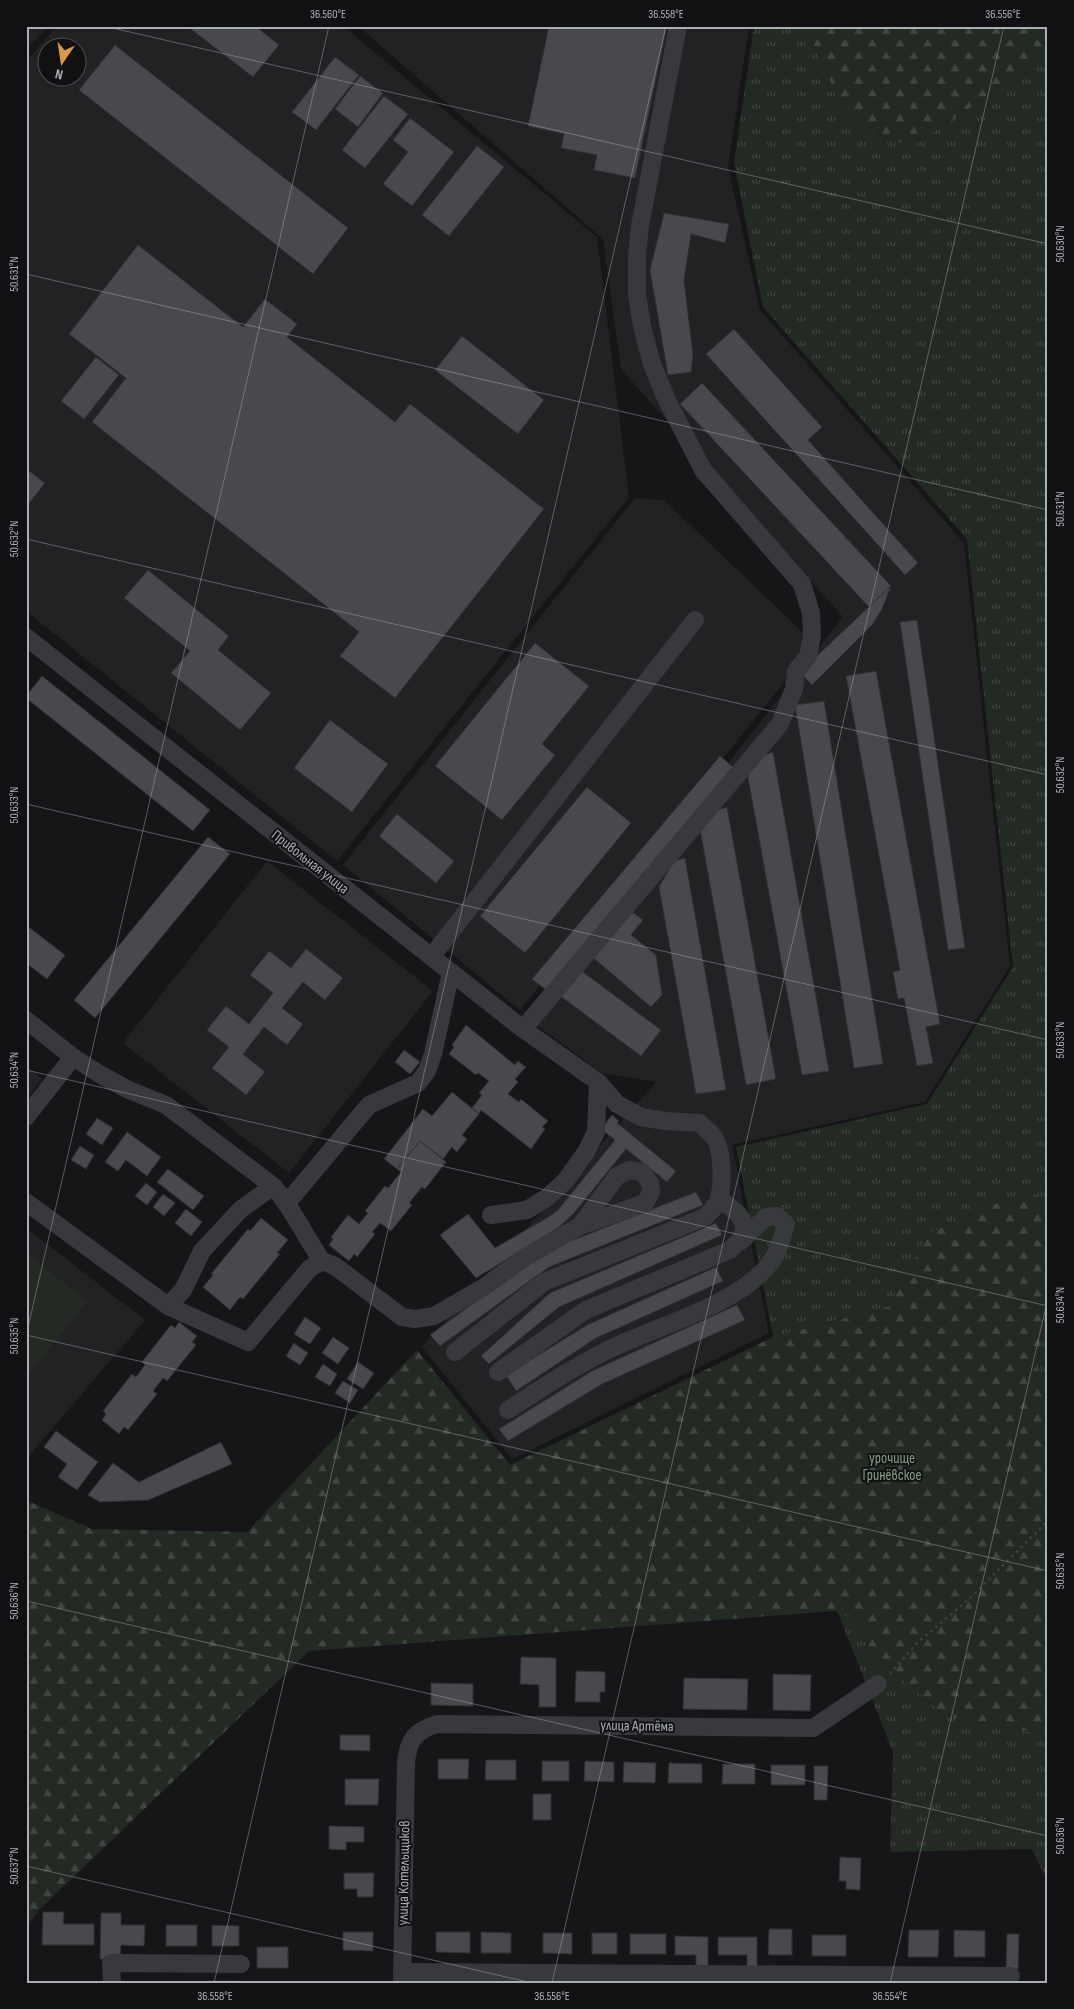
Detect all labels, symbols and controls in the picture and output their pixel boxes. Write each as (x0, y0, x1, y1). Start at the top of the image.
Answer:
text: 36.560°E (310, 7, 346, 22)
text: 36.558°E (648, 7, 684, 22)
text: 36.556°E (985, 7, 1021, 22)
north arrow (38, 38, 88, 88)
text: N (54, 65, 65, 83)
text: 50.630°N (1053, 225, 1068, 263)
text: 50.631°N (7, 256, 22, 292)
text: 50.631°N (1053, 491, 1068, 527)
text: 50.632°N (7, 521, 22, 557)
text: 50.632°N (1053, 757, 1068, 793)
text: 50.633°N (7, 787, 22, 823)
street label: Привольная улица (267, 826, 353, 898)
text: 50.633°N (1053, 1022, 1068, 1058)
text: 50.634°N (7, 1052, 22, 1088)
text: 50.634°N (1053, 1287, 1068, 1323)
text: 50.635°N (7, 1318, 22, 1354)
park label: урочище Гринёвское (862, 1449, 922, 1485)
text: 50.635°N (1053, 1553, 1068, 1589)
text: 50.636°N (7, 1582, 22, 1620)
street label: улица Артёма (600, 1716, 674, 1736)
text: 50.636°N (1053, 1817, 1068, 1855)
street label: улица Котельщиков (394, 1820, 414, 1926)
text: 50.637°N (7, 1847, 22, 1885)
text: 36.558°E (197, 1989, 233, 2004)
text: 36.556°E (534, 1989, 570, 2004)
text: 36.554°E (873, 1989, 908, 2004)

